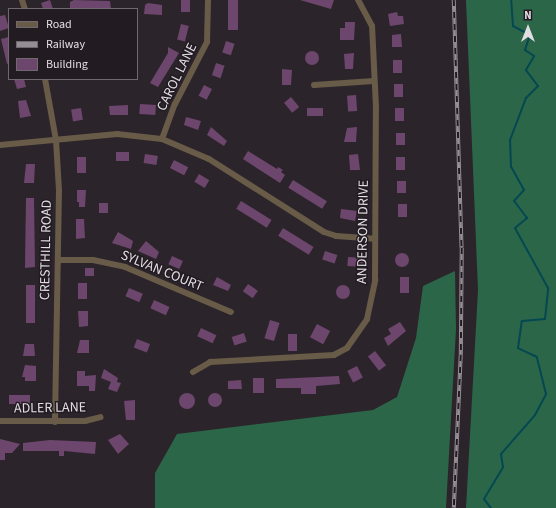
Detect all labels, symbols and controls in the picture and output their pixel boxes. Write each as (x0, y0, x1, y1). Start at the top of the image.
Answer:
legend (8, 8, 138, 80)
north arrow (508, 8, 548, 48)
text: N (524, 8, 532, 23)
text: Road (46, 16, 72, 33)
text: Railway (46, 36, 85, 53)
street label: CAROL LANE (153, 40, 201, 114)
text: Building (46, 56, 88, 73)
street label: ANDERSON DRIVE (354, 180, 372, 284)
street label: CRESTHILL ROAD (37, 200, 55, 300)
street label: SYLVAN COURT (118, 247, 206, 295)
street label: ADLER LANE (14, 399, 86, 417)

